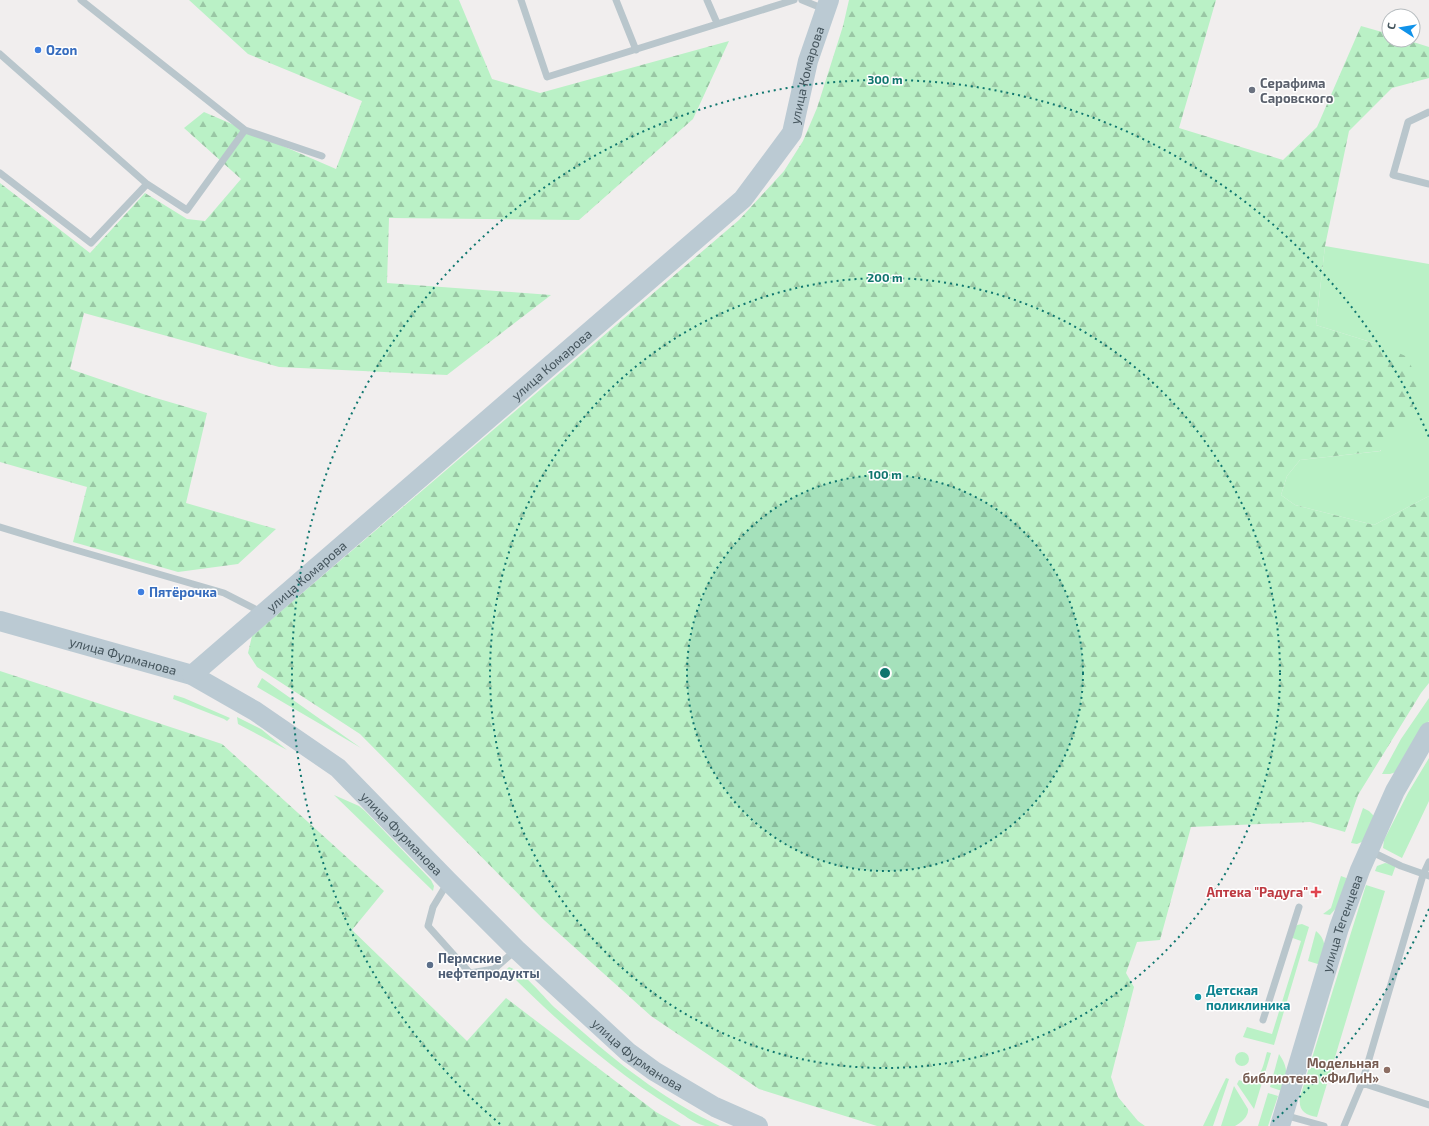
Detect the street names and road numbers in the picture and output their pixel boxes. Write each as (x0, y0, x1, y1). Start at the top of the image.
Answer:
street label: улица Комарова (786, 24, 827, 126)
street label: улица Комарова (508, 325, 595, 403)
street label: улица Комарова (263, 537, 350, 615)
street label: улица Фурманова (68, 633, 179, 678)
street label: улица Фурманова (357, 788, 446, 879)
street label: улица Тегенцева (1318, 872, 1366, 974)
street label: улица Фурманова (589, 1015, 686, 1094)

